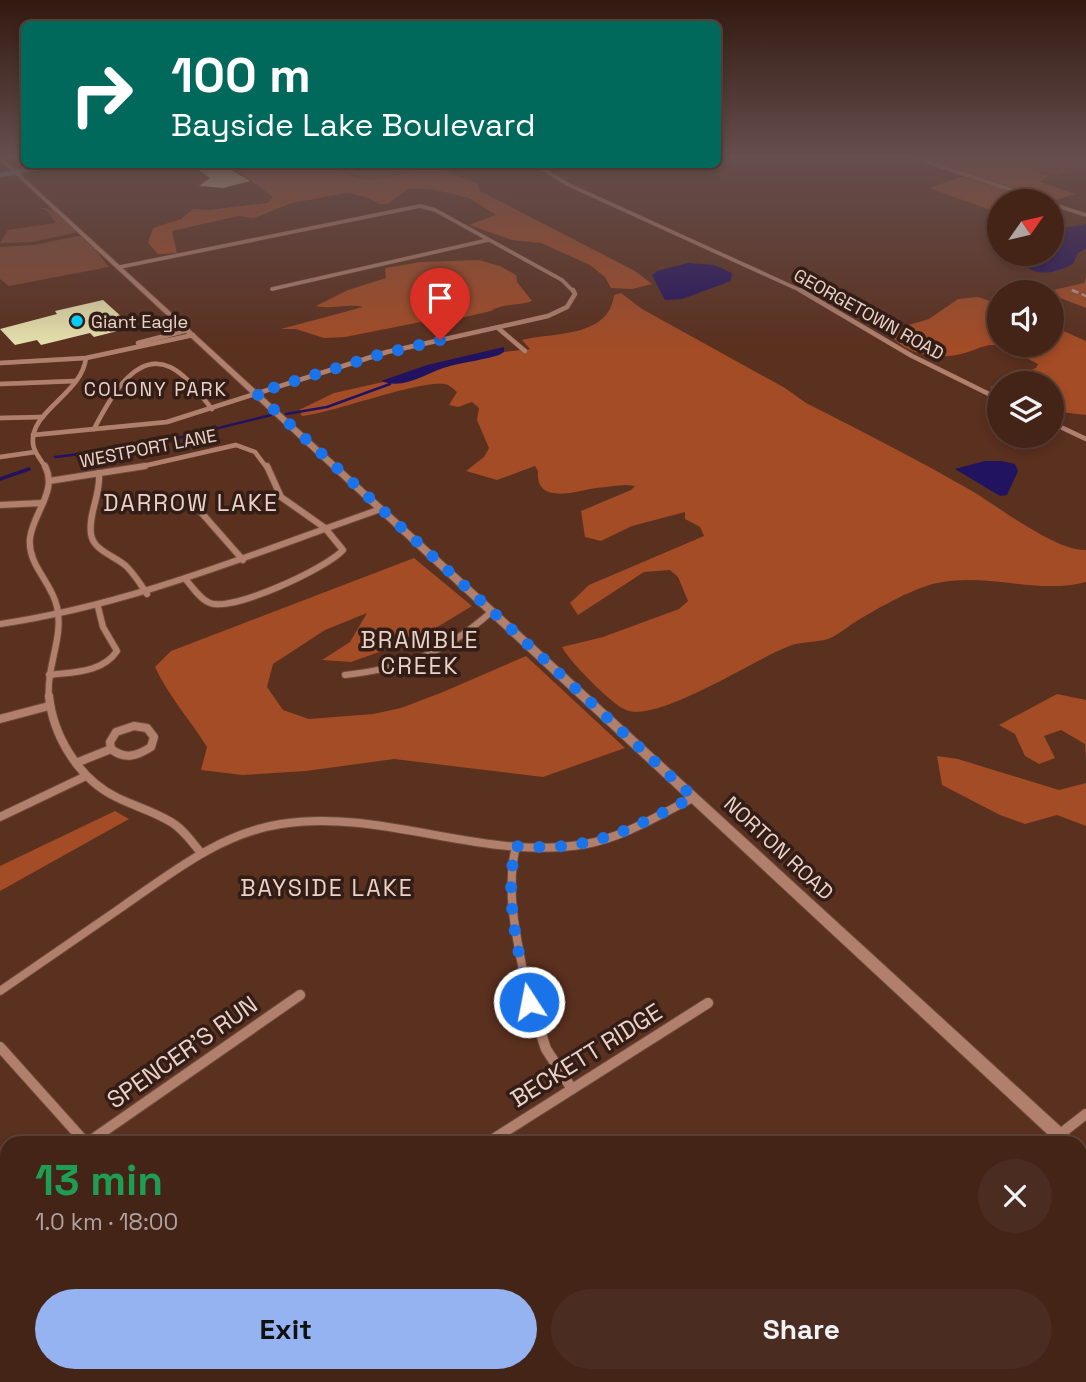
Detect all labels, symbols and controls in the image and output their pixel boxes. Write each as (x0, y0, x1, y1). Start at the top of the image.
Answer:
text: 100 m (171, 44, 311, 106)
icon: right (56, 49, 147, 140)
text: Bayside Lake Boulevard (171, 105, 536, 145)
north arrow (987, 189, 1064, 266)
map controls (987, 189, 1064, 448)
street label: GEORGETOWN ROAD (790, 263, 948, 365)
pin (410, 268, 470, 340)
icon: arrive (421, 279, 459, 317)
button: sound (987, 280, 1064, 357)
place label: Giant Eagle (91, 310, 188, 333)
marker: Giant Eagle (69, 313, 85, 329)
button: layers (987, 371, 1064, 448)
district label: COLONY PARK (84, 377, 228, 402)
street label: WESTPORT LANE (78, 423, 218, 473)
district label: DARROW LAKE (103, 488, 279, 518)
district label: BRAMBLE CREEK (361, 625, 479, 681)
street label: NORTON ROAD (718, 790, 840, 906)
district label: BAYSIDE LAKE (240, 873, 414, 903)
position arrow (492, 965, 566, 1039)
street label: SPENCER'S RUN (101, 989, 263, 1115)
street label: BECKETT RIDGE (504, 996, 668, 1114)
text: 13 min (35, 1154, 163, 1207)
button: close (978, 1159, 1052, 1233)
text: 1.0 km · 18:00 (35, 1207, 178, 1237)
button: Exit (35, 1289, 537, 1369)
button: Share (551, 1289, 1052, 1369)

